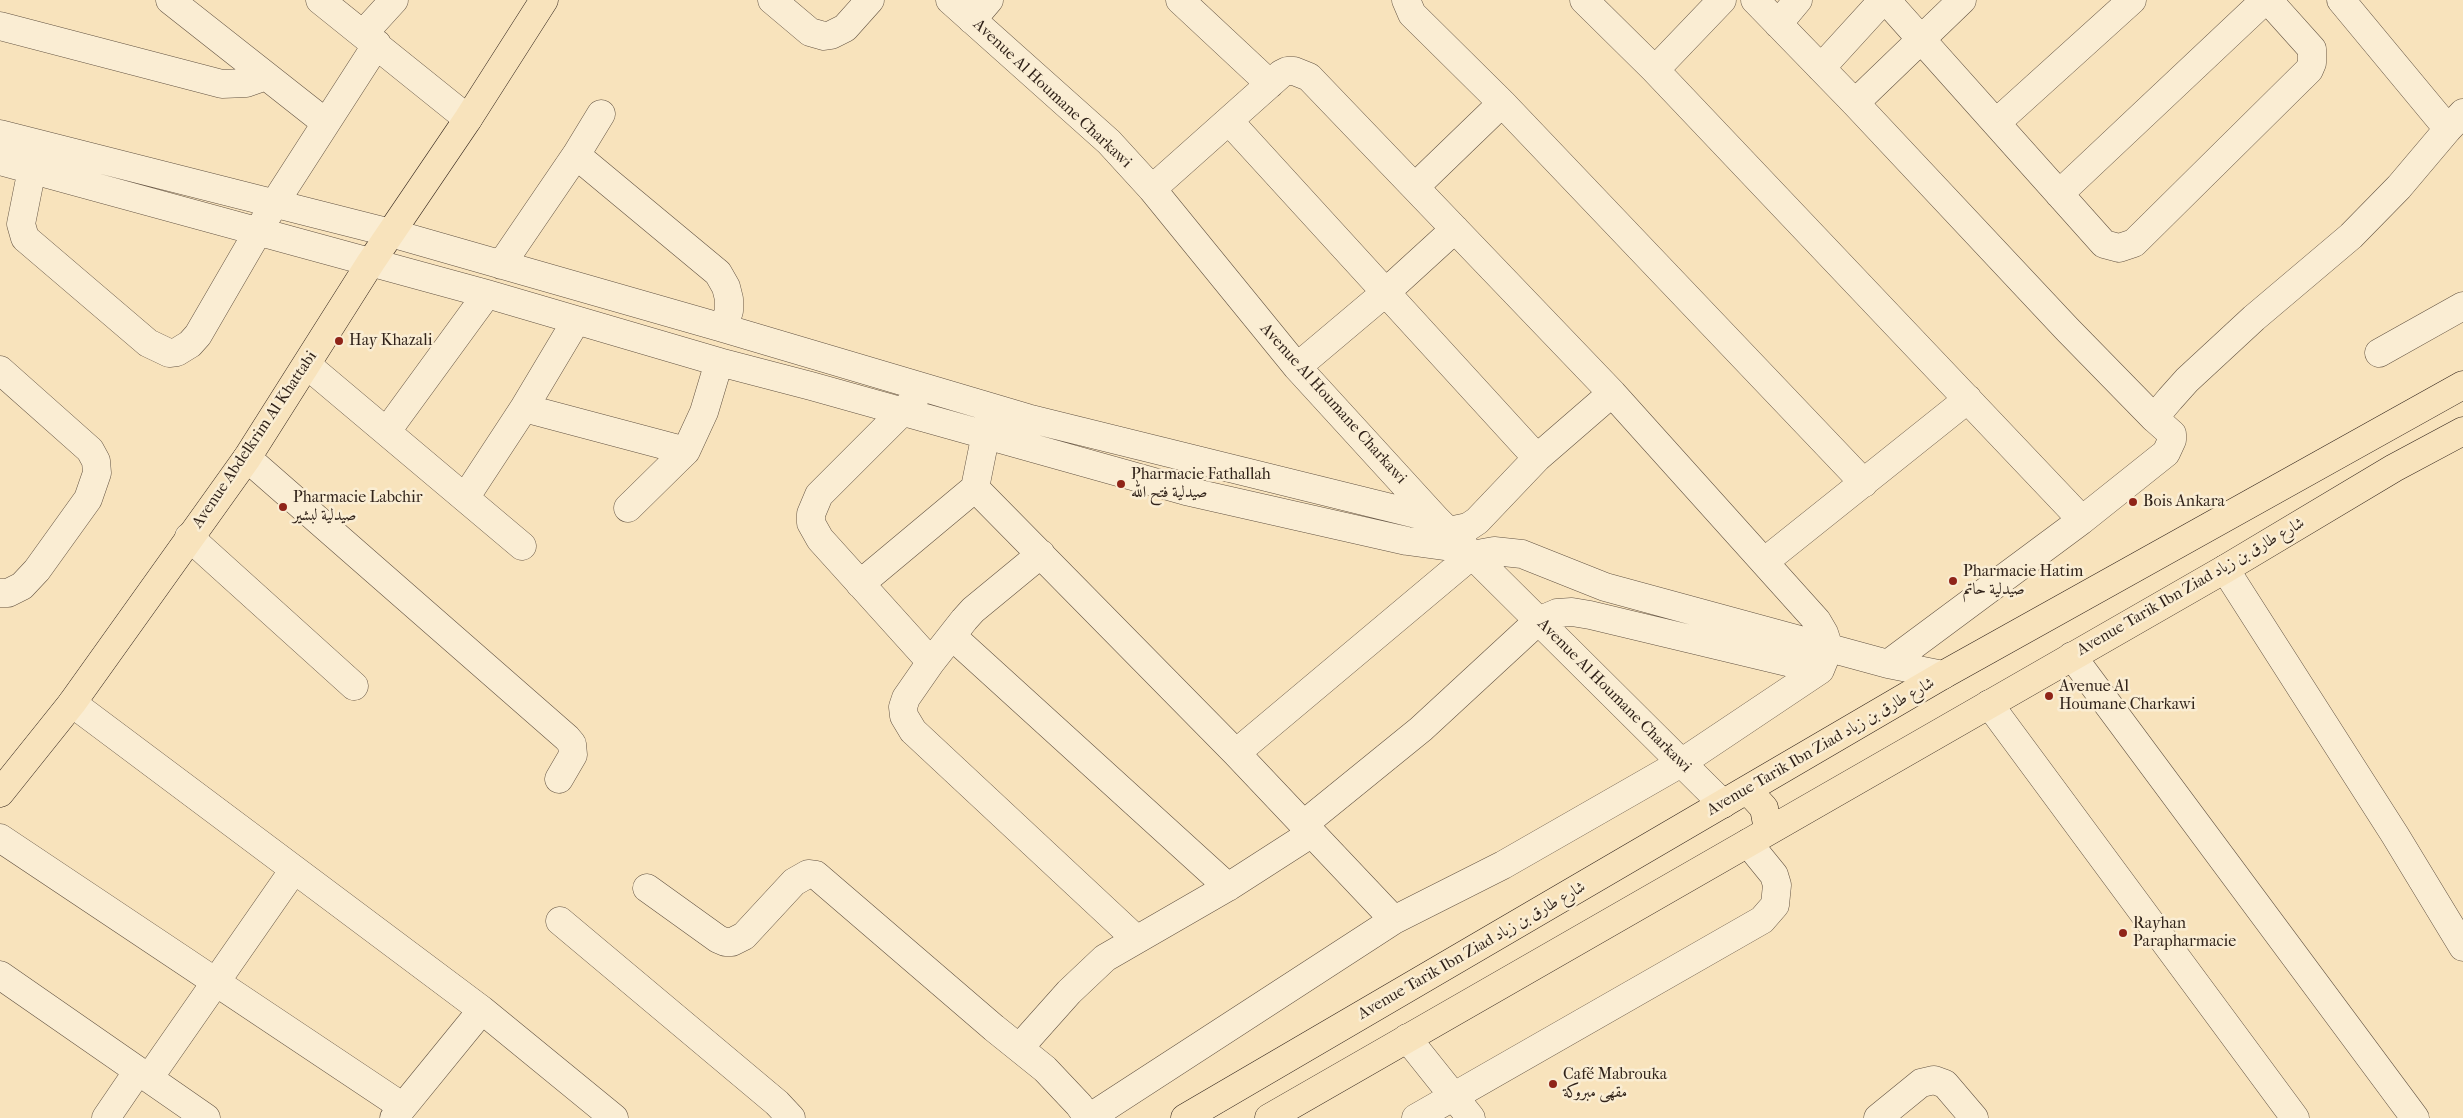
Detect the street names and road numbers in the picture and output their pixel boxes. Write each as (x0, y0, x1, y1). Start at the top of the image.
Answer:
street label: Avenue Al Houmane Charkawi (969, 15, 1135, 173)
street label: Avenue Al Houmane Charkawi (1256, 320, 1410, 488)
street label: Avenue Abdelkrim Al Khattabi (188, 348, 322, 532)
street label: Avenue Tarik Ibn Ziad شارع طارق بن زياد (2074, 514, 2308, 660)
street label: Avenue Al Houmane Charkawi (1533, 615, 1695, 777)
street label: Avenue Tarik Ibn Ziad شارع طارق بن زياد (1704, 674, 1938, 820)
street label: Avenue Tarik Ibn Ziad شارع طارق بن زياد (1355, 878, 1589, 1024)

